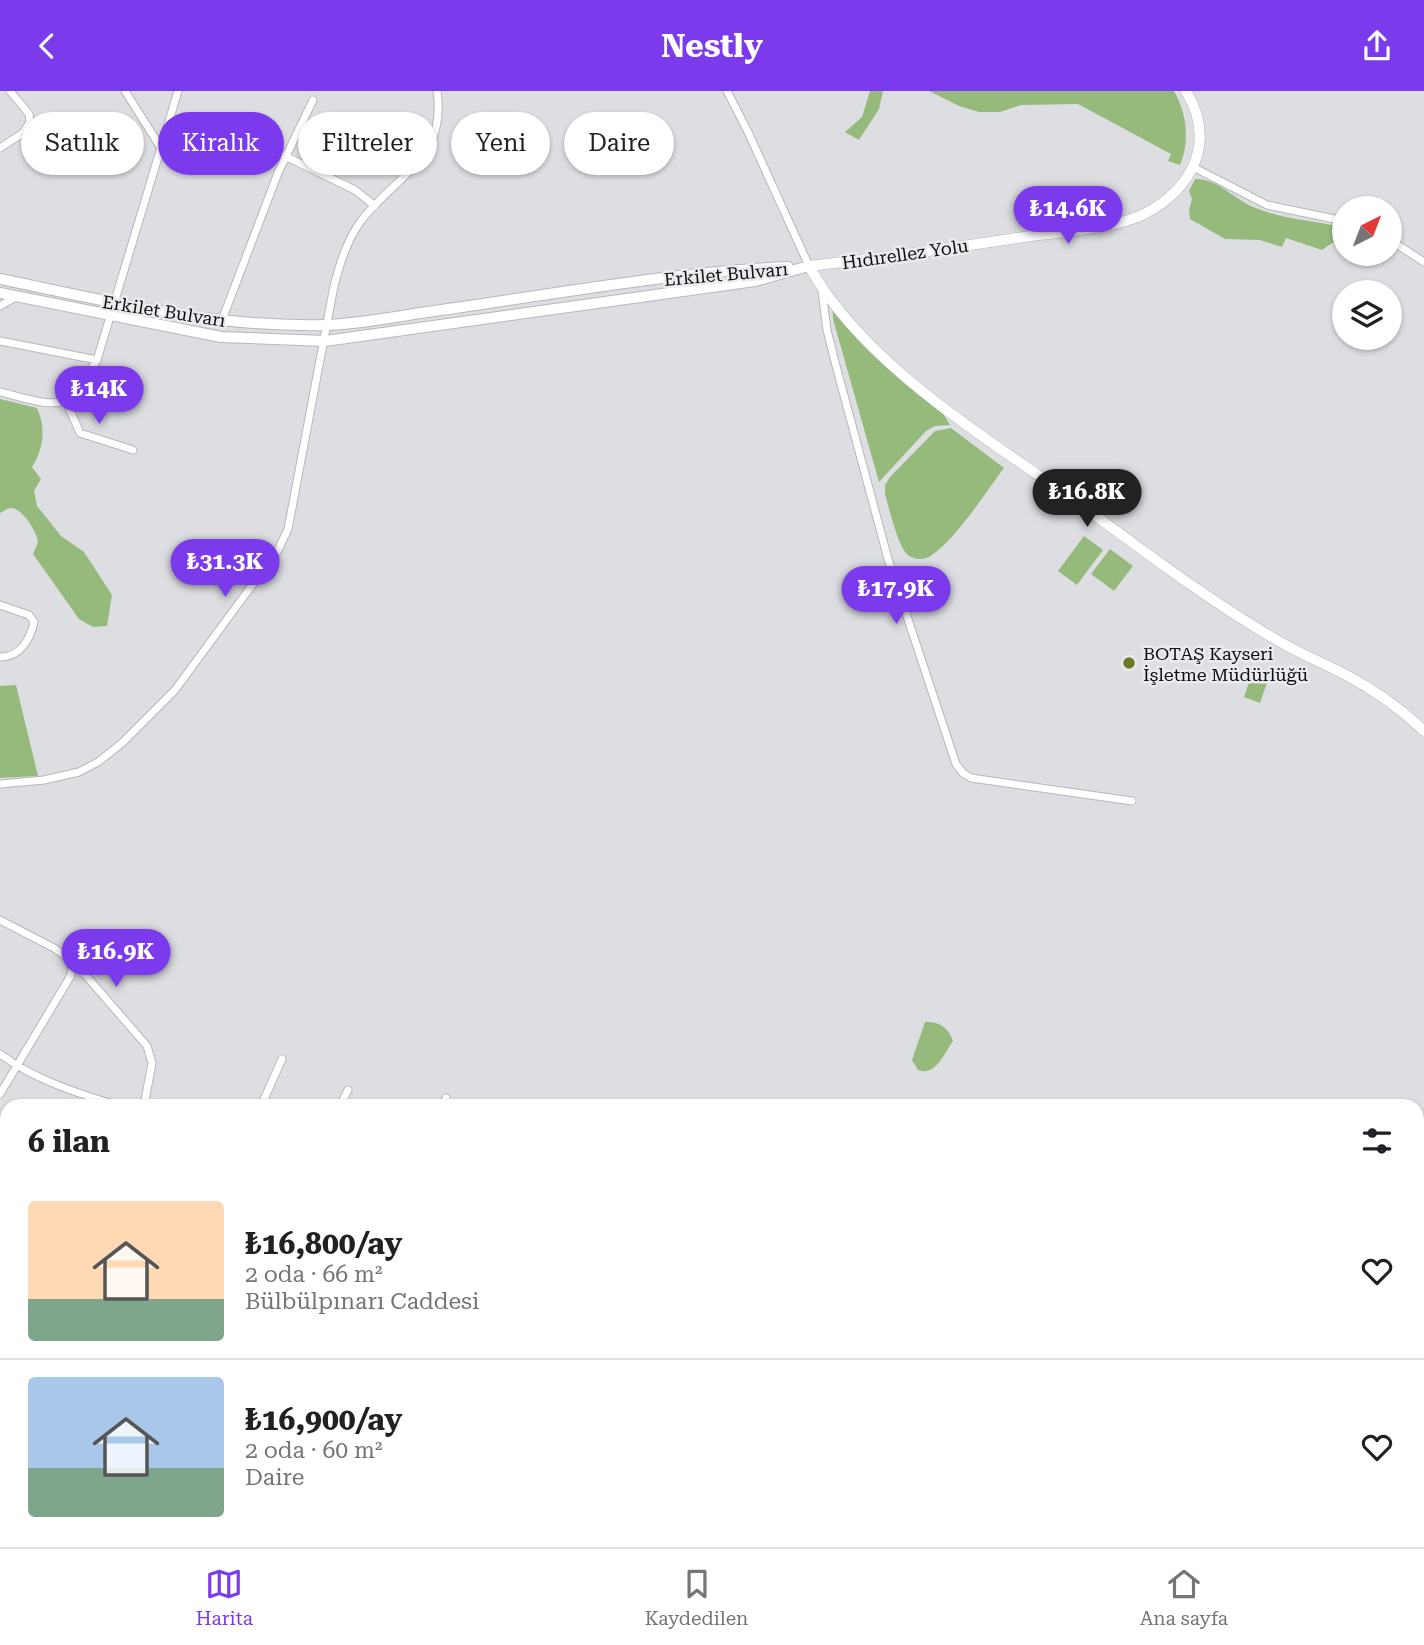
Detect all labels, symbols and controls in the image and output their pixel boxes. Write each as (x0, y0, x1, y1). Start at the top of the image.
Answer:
icon: back (28, 27, 66, 65)
text: Nestly (661, 27, 763, 65)
icon: share (1358, 27, 1396, 65)
chip: Satılık (21, 112, 144, 175)
chip: Kiralık (158, 112, 284, 175)
chip: Filtreler (298, 112, 437, 175)
chip: Yeni (451, 112, 550, 175)
chip: Daire (564, 112, 674, 175)
pin: ₺14.6K (1011, 187, 1125, 246)
text: ₺14.6K (1030, 195, 1106, 222)
north arrow (1332, 196, 1402, 266)
map controls (1332, 196, 1402, 350)
street label: Hıdırellez Yolu (840, 235, 970, 273)
street label: Erkilet Bulvarı (663, 258, 789, 290)
button: layers (1332, 280, 1402, 350)
street label: Erkilet Bulvarı (101, 291, 227, 331)
pin: ₺14K (58, 367, 140, 426)
text: ₺14K (71, 375, 127, 402)
pin: ₺16.8K (1030, 469, 1144, 529)
text: ₺16.8K (1049, 478, 1125, 505)
pin: ₺31.3K (168, 539, 282, 599)
text: ₺31.3K (187, 548, 263, 575)
pin: ₺17.9K (839, 567, 953, 626)
text: ₺17.9K (858, 575, 934, 602)
place label: BOTAŞ Kayseri İşletme Müdürlüğü (1143, 643, 1308, 685)
marker: BOTAŞ Kayseri İşletme Müdürlüğü (1121, 655, 1137, 671)
pin: ₺16.9K (59, 929, 173, 989)
text: ₺16.9K (78, 938, 154, 965)
icon: filters (1358, 1122, 1396, 1160)
text: 6 ilan (28, 1124, 110, 1159)
text: ₺16,800/ay (245, 1226, 402, 1261)
icon: home (84, 1229, 168, 1313)
icon: heart (1358, 1252, 1396, 1290)
text: 2 oda · 66 m² (245, 1261, 383, 1288)
text: Bülbülpınarı Caddesi (245, 1288, 479, 1315)
text: ₺16,900/ay (245, 1402, 402, 1437)
icon: home (84, 1405, 168, 1489)
icon: heart (1358, 1428, 1396, 1466)
text: 2 oda · 60 m² (245, 1437, 383, 1464)
text: Daire (245, 1464, 304, 1491)
tab: Harita (196, 1565, 253, 1630)
tab: Kaydedilen (645, 1565, 748, 1630)
tab: Ana sayfa (1140, 1565, 1228, 1630)

